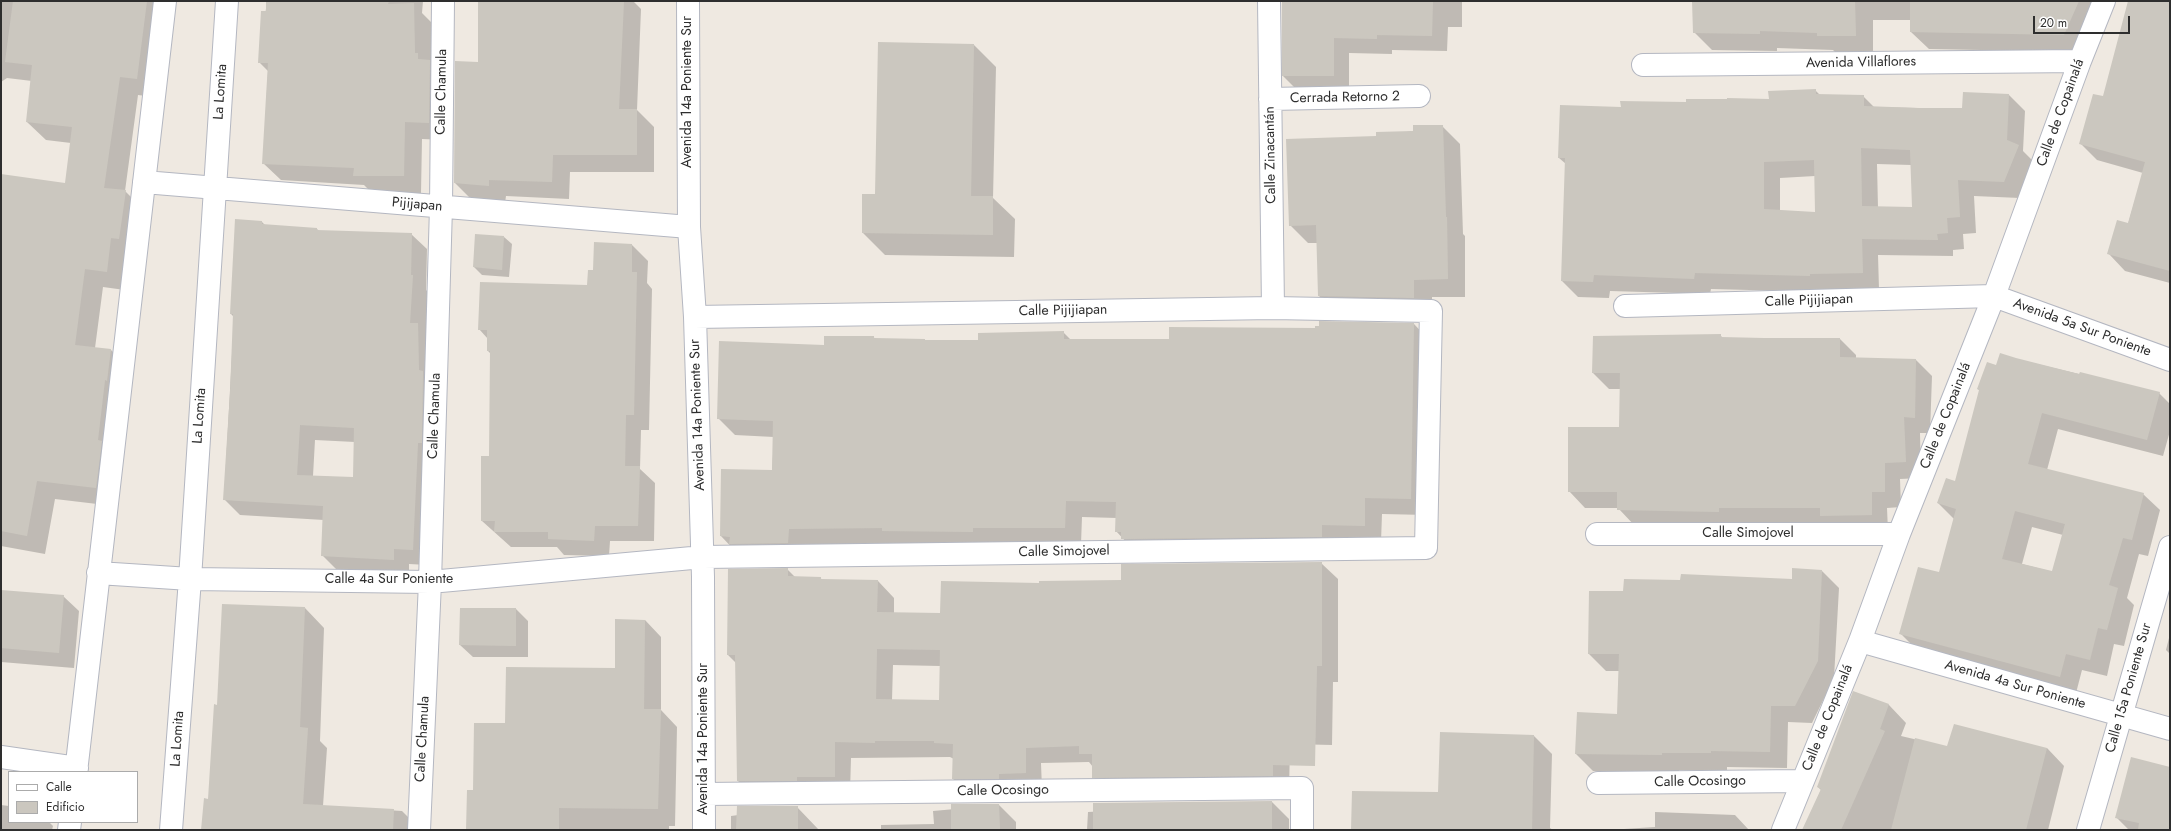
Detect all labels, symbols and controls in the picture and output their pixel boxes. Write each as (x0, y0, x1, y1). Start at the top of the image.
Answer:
scale bar (2035, 8, 2132, 34)
text: 20 m (2040, 14, 2067, 32)
street label: Avenida 14a Poniente Sur (680, 16, 696, 168)
street label: Calle Chamula (433, 49, 451, 135)
street label: Avenida Villaflores (1806, 54, 1916, 72)
street label: Calle de Copainalá (2034, 57, 2088, 169)
street label: La Lomita (211, 64, 231, 120)
street label: Cerrada Retorno 2 (1290, 89, 1400, 107)
street label: Calle Zinacantán (1262, 106, 1280, 204)
street label: Pijijapan (391, 194, 443, 216)
street label: Calle Pijijiapan (1764, 291, 1854, 311)
street label: Avenida 5a Sur Poniente (2011, 295, 2153, 361)
street label: Calle Pijijiapan (1019, 302, 1107, 320)
street label: Avenida 14a Poniente Sur (687, 339, 709, 491)
street label: Calle de Copainalá (1917, 360, 1975, 472)
street label: Calle Chamula (425, 373, 445, 459)
street label: La Lomita (190, 388, 210, 444)
street label: Calle Simojovel (1702, 526, 1794, 542)
street label: Calle Simojovel (1018, 543, 1110, 561)
street label: Calle 4a Sur Poniente (325, 572, 453, 588)
street label: Calle 15a Poniente Sur (2102, 621, 2156, 755)
street label: Avenida 4a Sur Poniente (1943, 657, 2087, 713)
street label: Calle de Copainalá (1799, 662, 1857, 774)
street label: Avenida 14a Poniente Sur (696, 663, 712, 815)
street label: Calle Chamula (412, 696, 434, 782)
street label: La Lomita (168, 711, 188, 767)
legend (8, 771, 138, 823)
street label: Calle Ocosingo (1654, 773, 1746, 791)
text: Calle (46, 778, 72, 796)
street label: Calle Ocosingo (957, 782, 1049, 800)
text: Edificio (46, 798, 85, 816)

